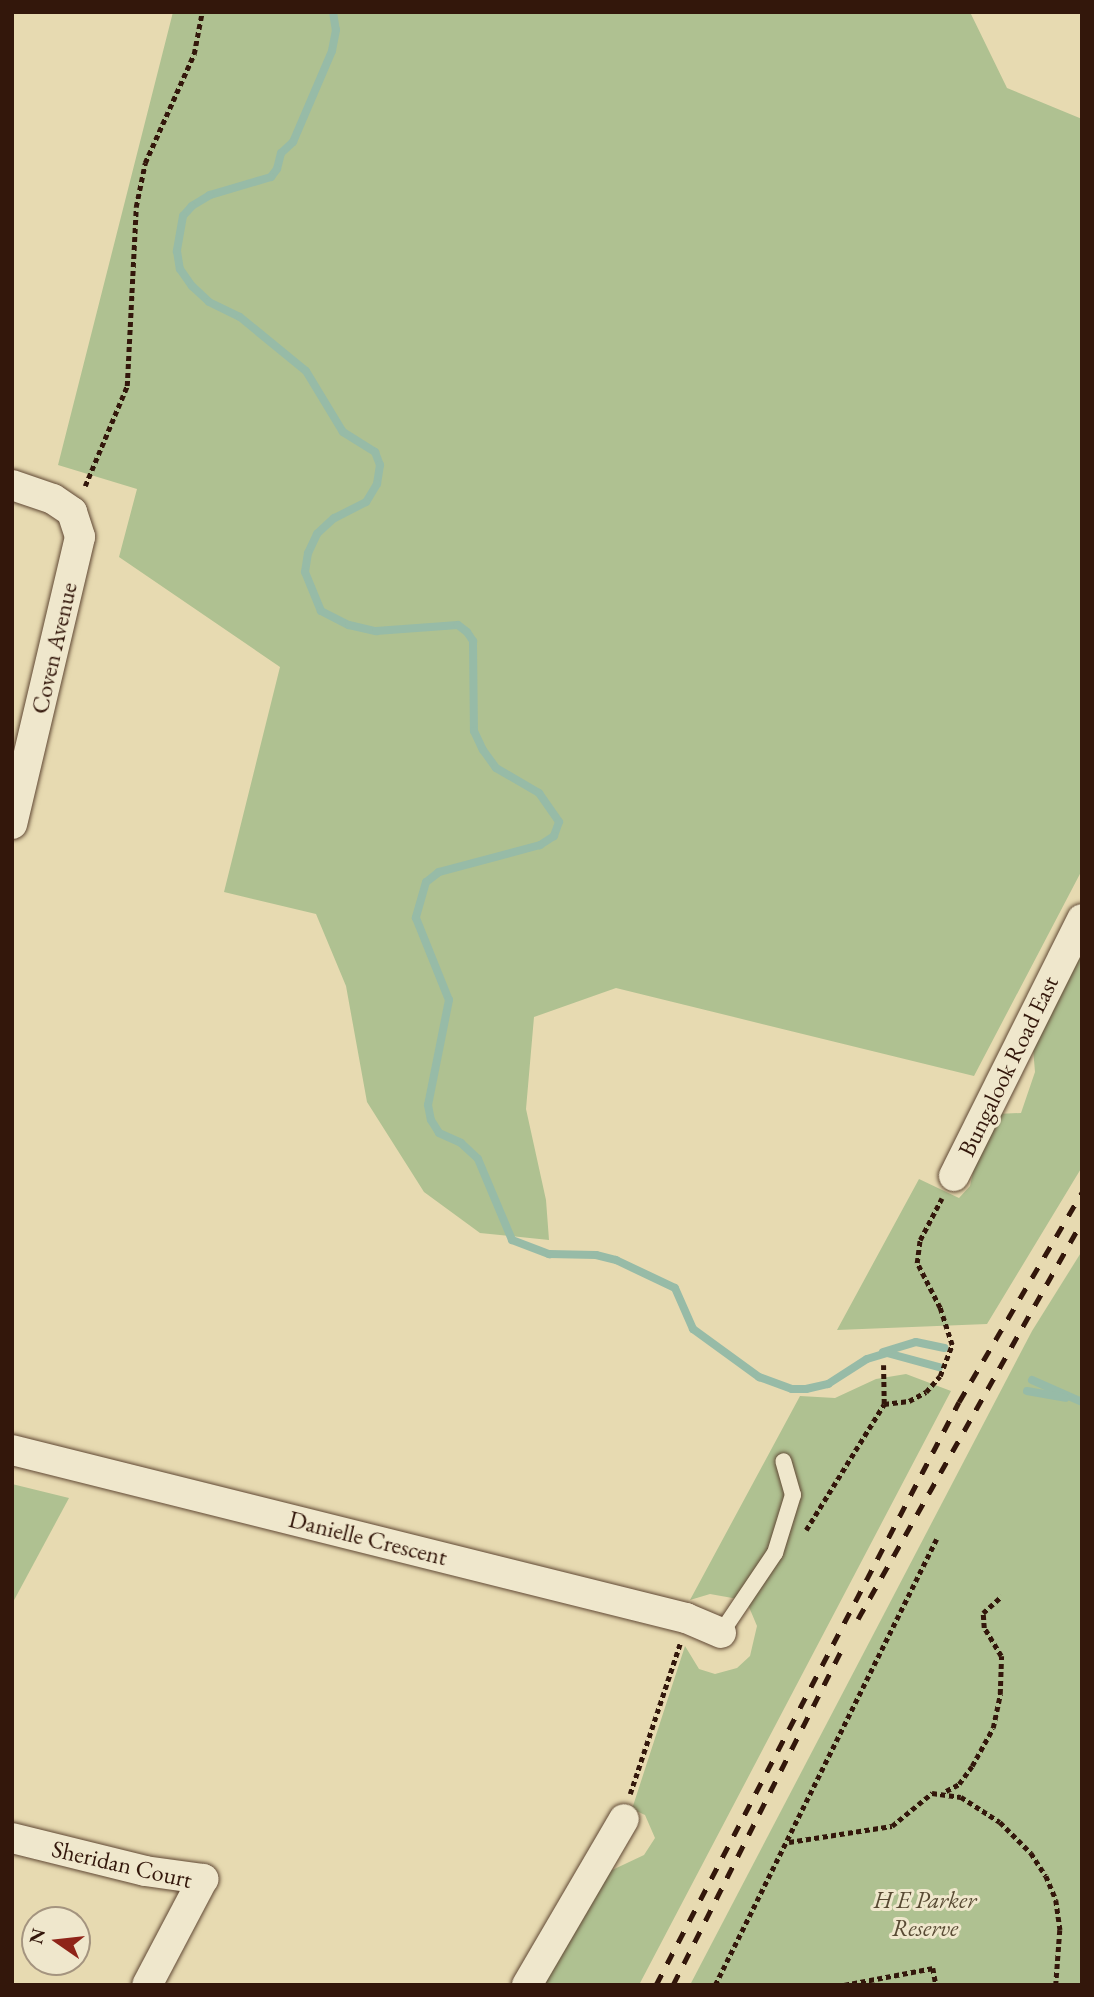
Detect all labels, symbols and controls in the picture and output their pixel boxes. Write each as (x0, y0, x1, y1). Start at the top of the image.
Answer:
street label: Coven Avenue (25, 579, 83, 717)
street label: Bungalook Road East (952, 971, 1064, 1161)
street label: Danielle Crescent (286, 1504, 450, 1572)
street label: Sheridan Court (49, 1834, 195, 1894)
park label: H E Parker Reserve (874, 1886, 976, 1942)
north arrow (21, 1906, 91, 1976)
text: N (23, 1926, 51, 1947)

